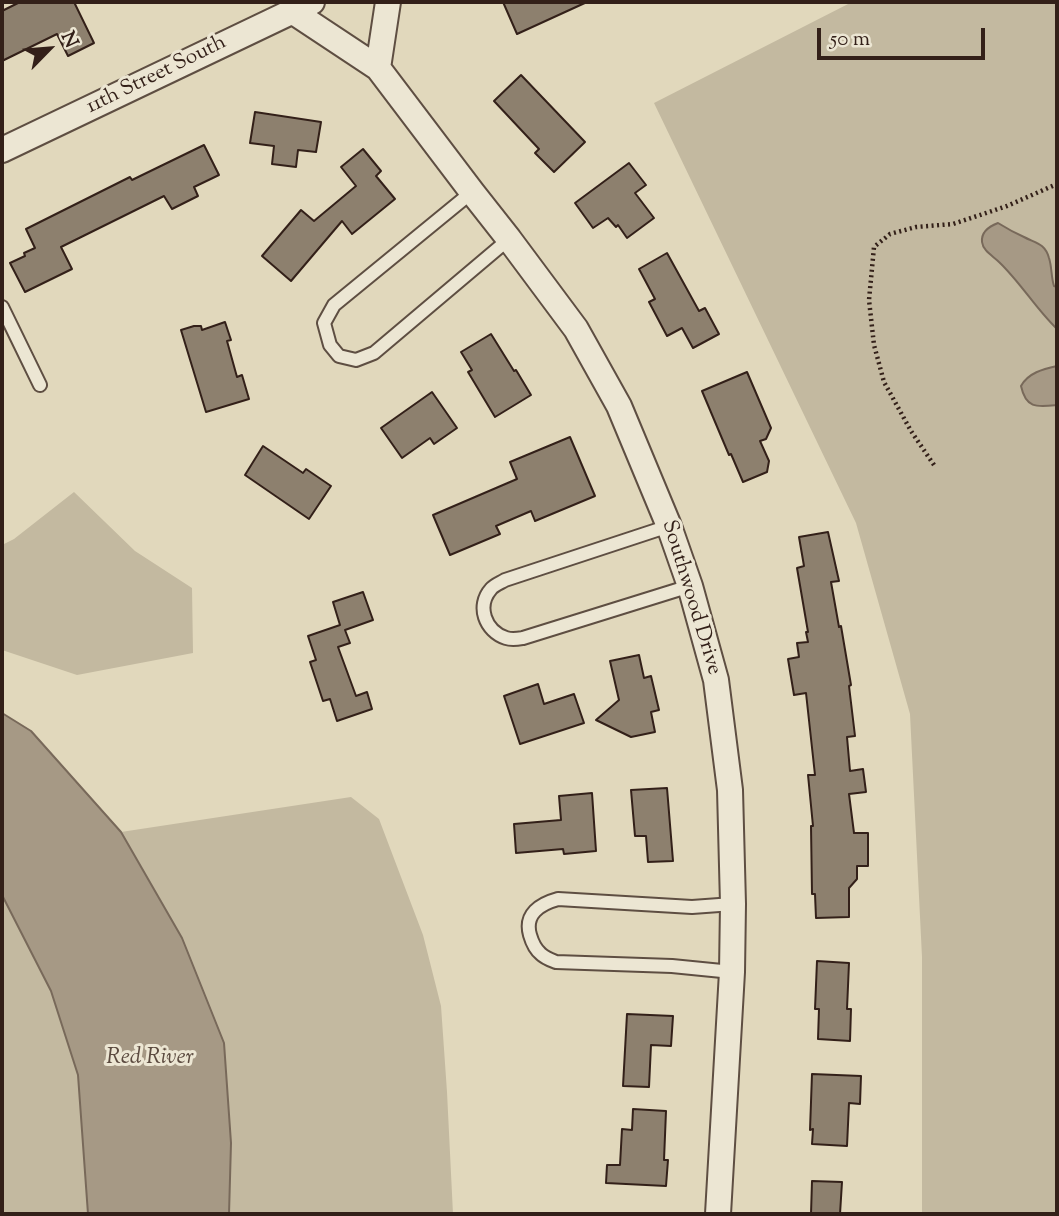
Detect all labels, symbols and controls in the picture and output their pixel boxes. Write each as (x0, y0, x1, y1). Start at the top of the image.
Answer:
north arrow (14, 14, 84, 84)
scale bar (821, 14, 989, 58)
text: 50 m (830, 25, 870, 55)
text: N (53, 27, 84, 52)
street label: 11th Street South (83, 31, 231, 121)
street label: Southwood Drive (655, 518, 725, 678)
water label: Red River (106, 1045, 194, 1073)

